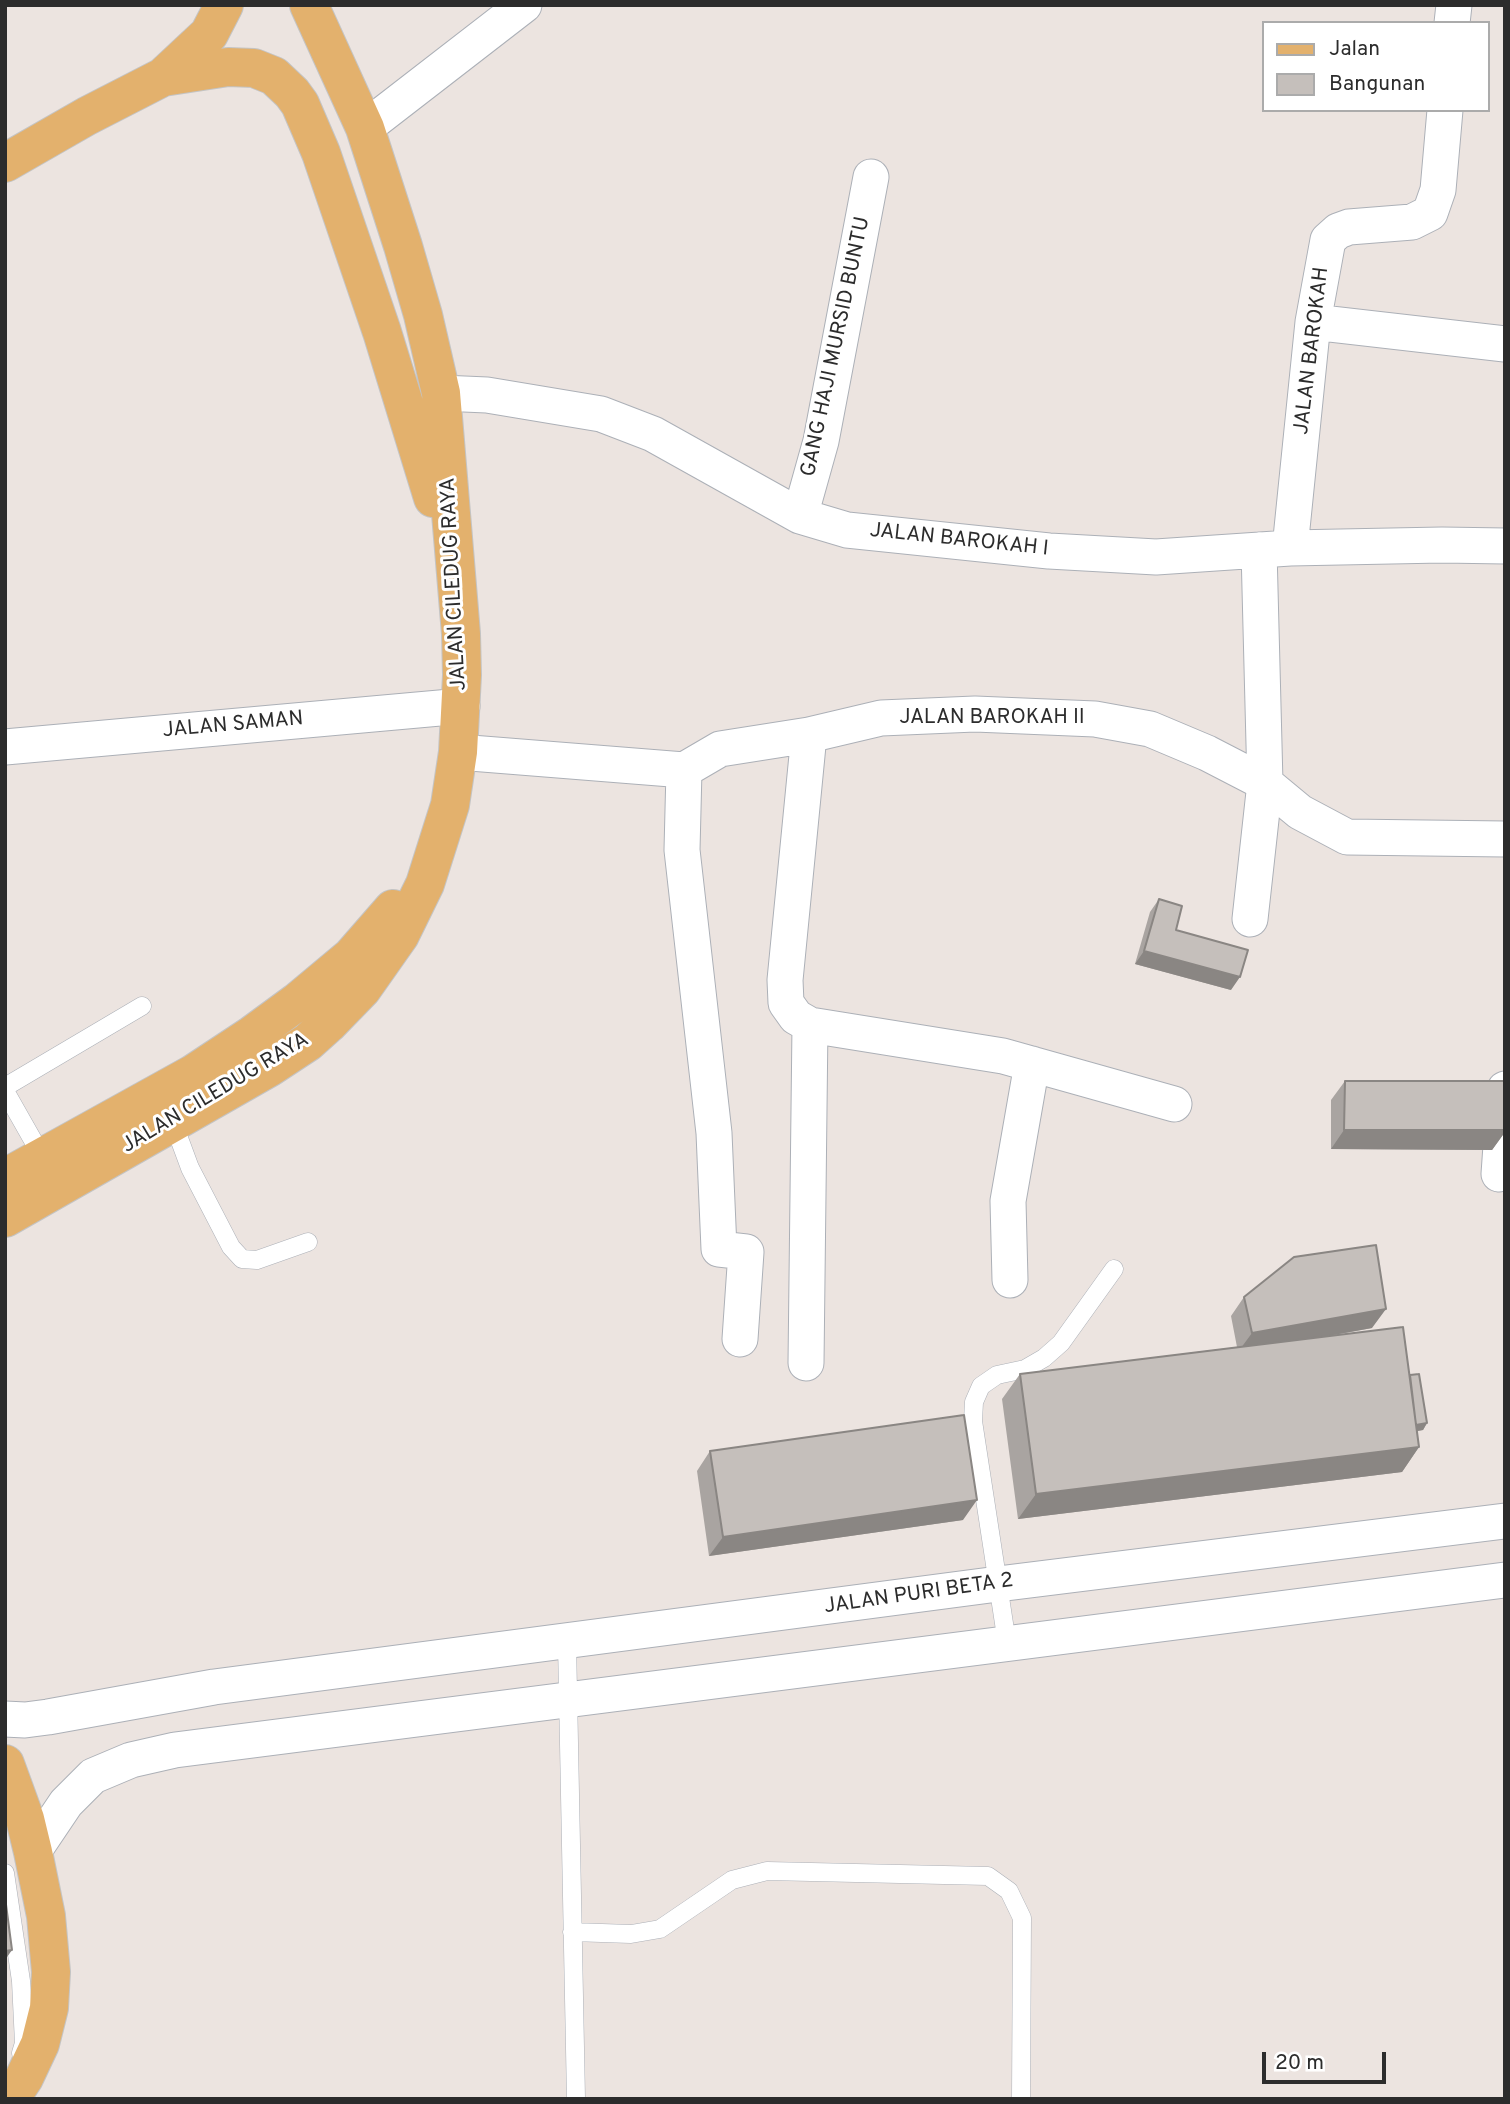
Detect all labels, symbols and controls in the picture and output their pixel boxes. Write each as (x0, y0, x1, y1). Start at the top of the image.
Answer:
legend (1262, 21, 1489, 112)
text: Jalan (1329, 36, 1380, 63)
text: Bangunan (1329, 71, 1425, 98)
street label: GANG HAJI MURSID BUNTU (797, 215, 877, 479)
street label: JALAN BAROKAH (1290, 266, 1336, 436)
street label: JALAN CILEDUG RAYA (437, 477, 473, 691)
street label: JALAN BAROKAH I (868, 519, 1050, 563)
street label: JALAN BAROKAH II (899, 706, 1085, 732)
street label: JALAN SAMAN (162, 707, 304, 745)
street label: JALAN CILEDUG RAYA (118, 1028, 314, 1160)
street label: JALAN PURI BETA 2 (823, 1569, 1015, 1621)
scale bar (1265, 2038, 1389, 2082)
text: 20 m (1275, 2050, 1324, 2077)

